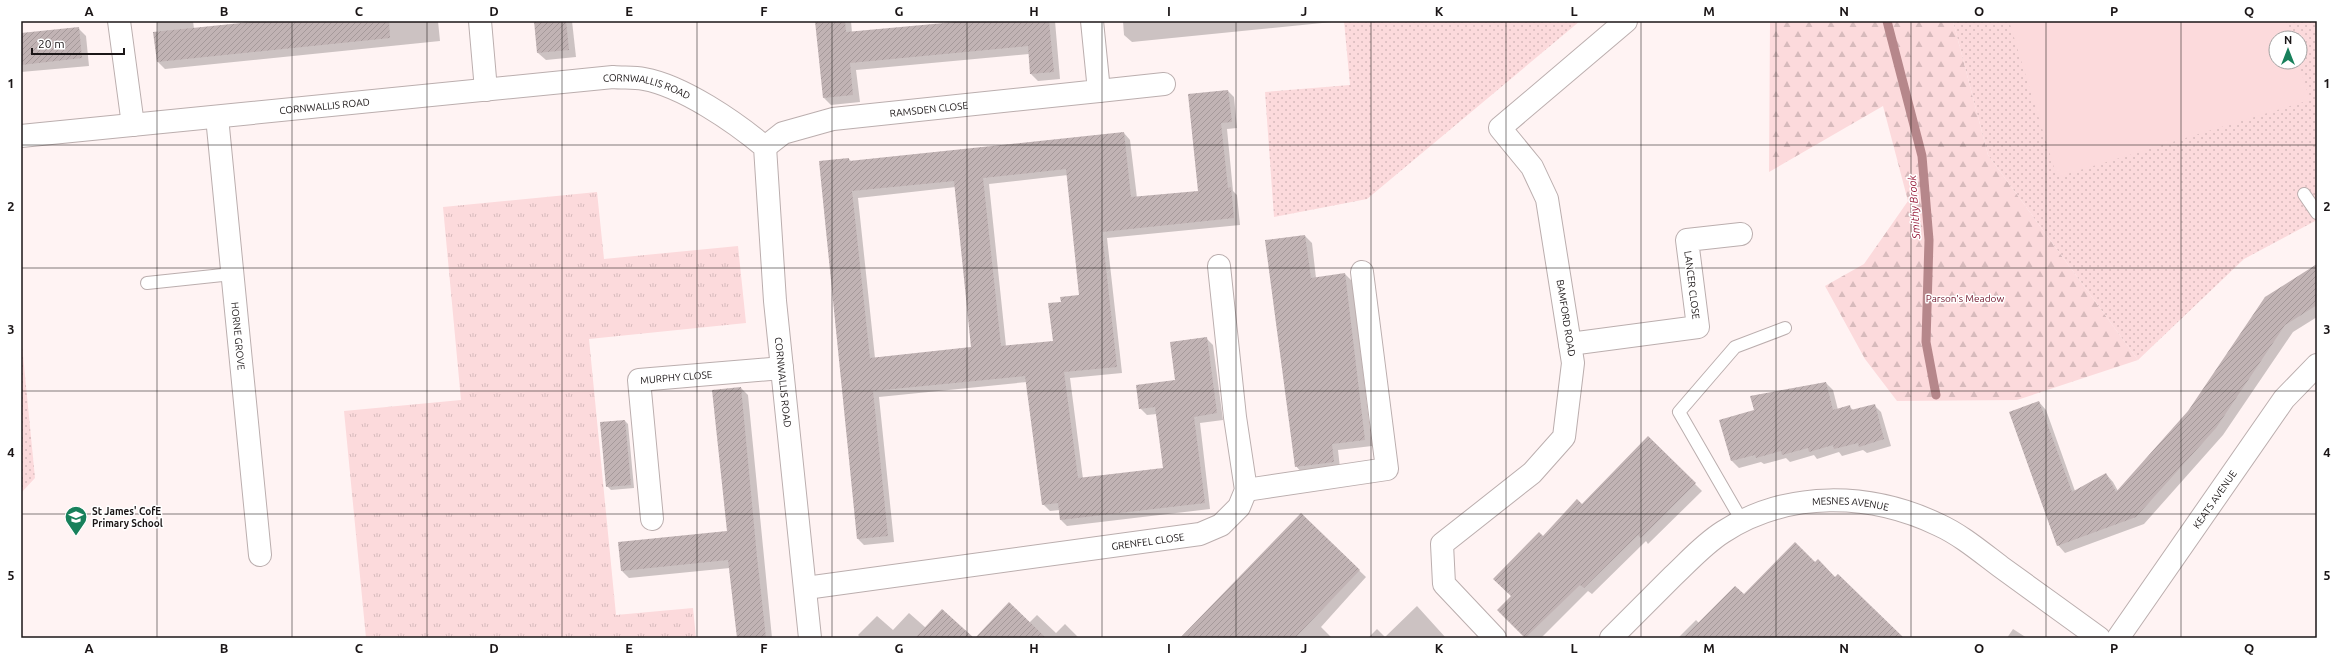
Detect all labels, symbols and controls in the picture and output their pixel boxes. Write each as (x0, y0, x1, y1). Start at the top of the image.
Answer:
text: A (84, 4, 94, 18)
text: B (220, 4, 229, 18)
text: C (355, 4, 364, 18)
text: D (489, 4, 499, 18)
text: E (625, 4, 633, 18)
text: F (760, 4, 768, 18)
text: G (895, 4, 904, 18)
text: H (1029, 4, 1039, 18)
text: I (1167, 4, 1171, 18)
text: J (1301, 4, 1307, 18)
text: K (1435, 4, 1444, 18)
text: L (1570, 4, 1578, 18)
text: M (1703, 4, 1715, 18)
text: N (1839, 4, 1849, 18)
text: O (1974, 4, 1984, 18)
text: P (2110, 4, 2118, 18)
text: Q (2244, 4, 2254, 18)
scale bar (32, 30, 124, 56)
north arrow (2268, 30, 2308, 70)
text: N (2284, 34, 2292, 46)
text: 20 m (38, 37, 65, 50)
street label: CORNWALLIS ROAD (602, 71, 692, 101)
text: 1 (7, 76, 15, 90)
text: 1 (2323, 76, 2331, 90)
street label: CORNWALLIS ROAD (279, 96, 370, 116)
street label: RAMSDEN CLOSE (889, 99, 969, 119)
water label: Smithy Brook (1906, 174, 1922, 240)
text: 2 (7, 199, 15, 213)
text: 2 (2323, 199, 2331, 213)
street label: LANCER CLOSE (1682, 250, 1702, 320)
street label: BAMFORD ROAD (1554, 279, 1578, 357)
park label: Parson's Meadow (1926, 293, 2004, 304)
street label: HORNE GROVE (230, 301, 247, 371)
text: 3 (7, 322, 15, 336)
text: 3 (2323, 322, 2331, 336)
street label: CORNWALLIS ROAD (773, 337, 794, 428)
street label: MURPHY CLOSE (640, 368, 713, 385)
text: 4 (7, 445, 15, 459)
text: 4 (2323, 445, 2331, 459)
street label: KEATS AVENUE (2190, 468, 2239, 530)
street label: MESNES AVENUE (1811, 495, 1890, 513)
school or university icon: St James' CofE Primary School (63, 504, 89, 537)
place label: St James' CofE Primary School (92, 506, 163, 529)
street label: GRENFEL CLOSE (1111, 531, 1185, 552)
text: 5 (7, 568, 15, 582)
text: 5 (2323, 568, 2331, 582)
text: A (84, 641, 94, 655)
text: B (220, 641, 229, 655)
text: C (355, 641, 364, 655)
text: D (489, 641, 499, 655)
text: E (625, 641, 633, 655)
text: F (760, 641, 768, 655)
text: G (895, 641, 904, 655)
text: H (1029, 641, 1039, 655)
text: I (1167, 641, 1171, 655)
text: J (1301, 641, 1307, 655)
text: K (1435, 641, 1444, 655)
text: L (1570, 641, 1578, 655)
text: M (1703, 641, 1715, 655)
text: N (1839, 641, 1849, 655)
text: O (1974, 641, 1984, 655)
text: P (2110, 641, 2118, 655)
text: Q (2244, 641, 2254, 655)

